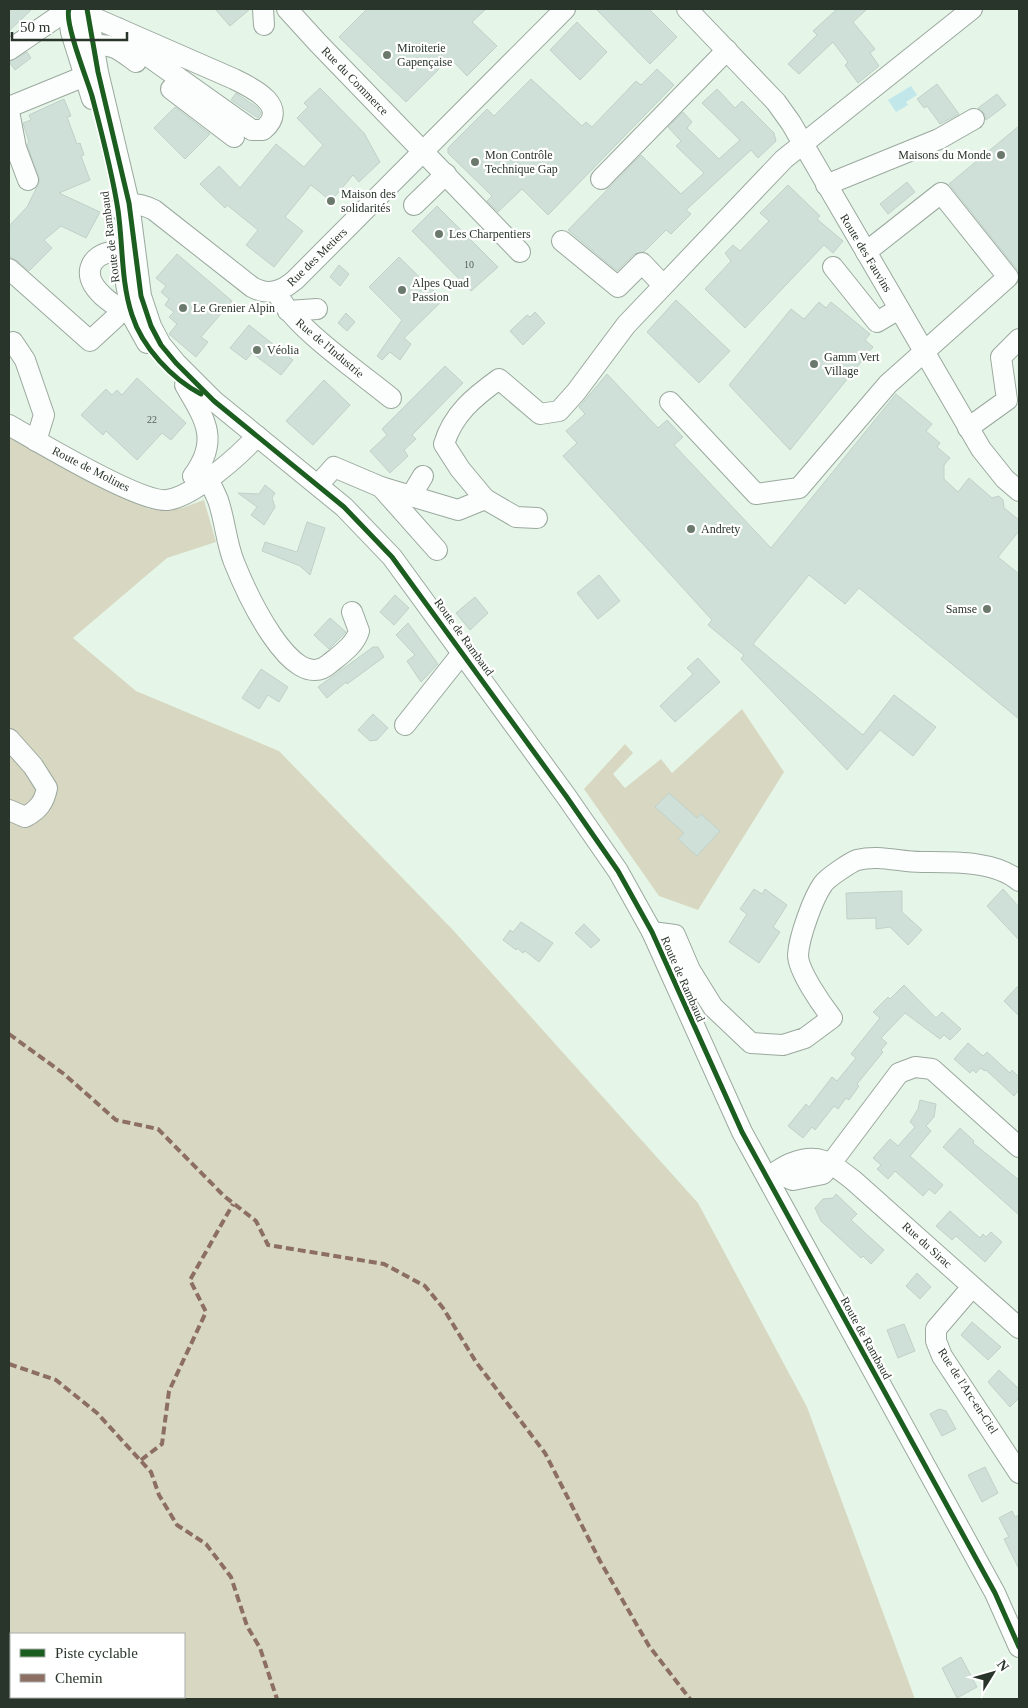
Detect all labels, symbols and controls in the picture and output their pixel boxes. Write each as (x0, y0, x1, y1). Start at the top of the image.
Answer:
scale bar (12, 10, 128, 42)
text: 50 m (20, 19, 51, 35)
place label: Miroiterie Gapençaise (397, 41, 452, 69)
street label: Rue du Commerce (319, 44, 391, 118)
marker: Miroiterie Gapençaise (381, 49, 393, 61)
place label: Mon Contrôle Technique Gap (485, 148, 558, 176)
place label: Maisons du Monde (898, 148, 991, 162)
marker: Maisons du Monde (995, 149, 1007, 161)
marker: Mon Contrôle Technique Gap (469, 156, 481, 168)
place label: Maison des solidarités (341, 187, 396, 215)
street label: Route de Rambaud (97, 190, 123, 284)
marker: Maison des solidarités (325, 195, 337, 207)
street label: Route des Fauvins (837, 211, 895, 295)
street label: Rue des Metiers (284, 225, 350, 289)
place label: Les Charpentiers (449, 227, 531, 241)
marker: Les Charpentiers (433, 228, 445, 240)
house number: 10 (464, 259, 474, 270)
place label: Alpes Quad Passion (412, 276, 469, 304)
marker: Alpes Quad Passion (396, 284, 408, 296)
place label: Le Grenier Alpin (193, 301, 275, 315)
marker: Le Grenier Alpin (177, 302, 189, 314)
street label: Rue de l'Industrie (293, 315, 367, 381)
place label: Véolia (267, 343, 300, 357)
marker: Véolia (251, 344, 263, 356)
place label: Gamm Vert Village (824, 350, 880, 378)
marker: Gamm Vert Village (808, 358, 820, 370)
house number: 22 (147, 414, 157, 425)
street label: Route de Molines (50, 443, 132, 495)
place label: Andrety (701, 522, 740, 536)
marker: Andrety (685, 523, 697, 535)
street label: Route de Rambaud (431, 596, 497, 678)
place label: Samse (946, 602, 977, 616)
marker: Samse (981, 603, 993, 615)
street label: Route de Rambaud (658, 934, 708, 1024)
street label: Rue du Sirac (899, 1219, 955, 1271)
street label: Route de Rambaud (838, 1294, 894, 1382)
street label: Rue de l'Arc-en-Ciel (935, 1345, 1001, 1437)
legend (10, 1633, 185, 1698)
text: Piste cyclable (55, 1645, 138, 1661)
north arrow (968, 1648, 1018, 1698)
text: N (994, 1657, 1012, 1674)
text: Chemin (55, 1670, 103, 1686)

